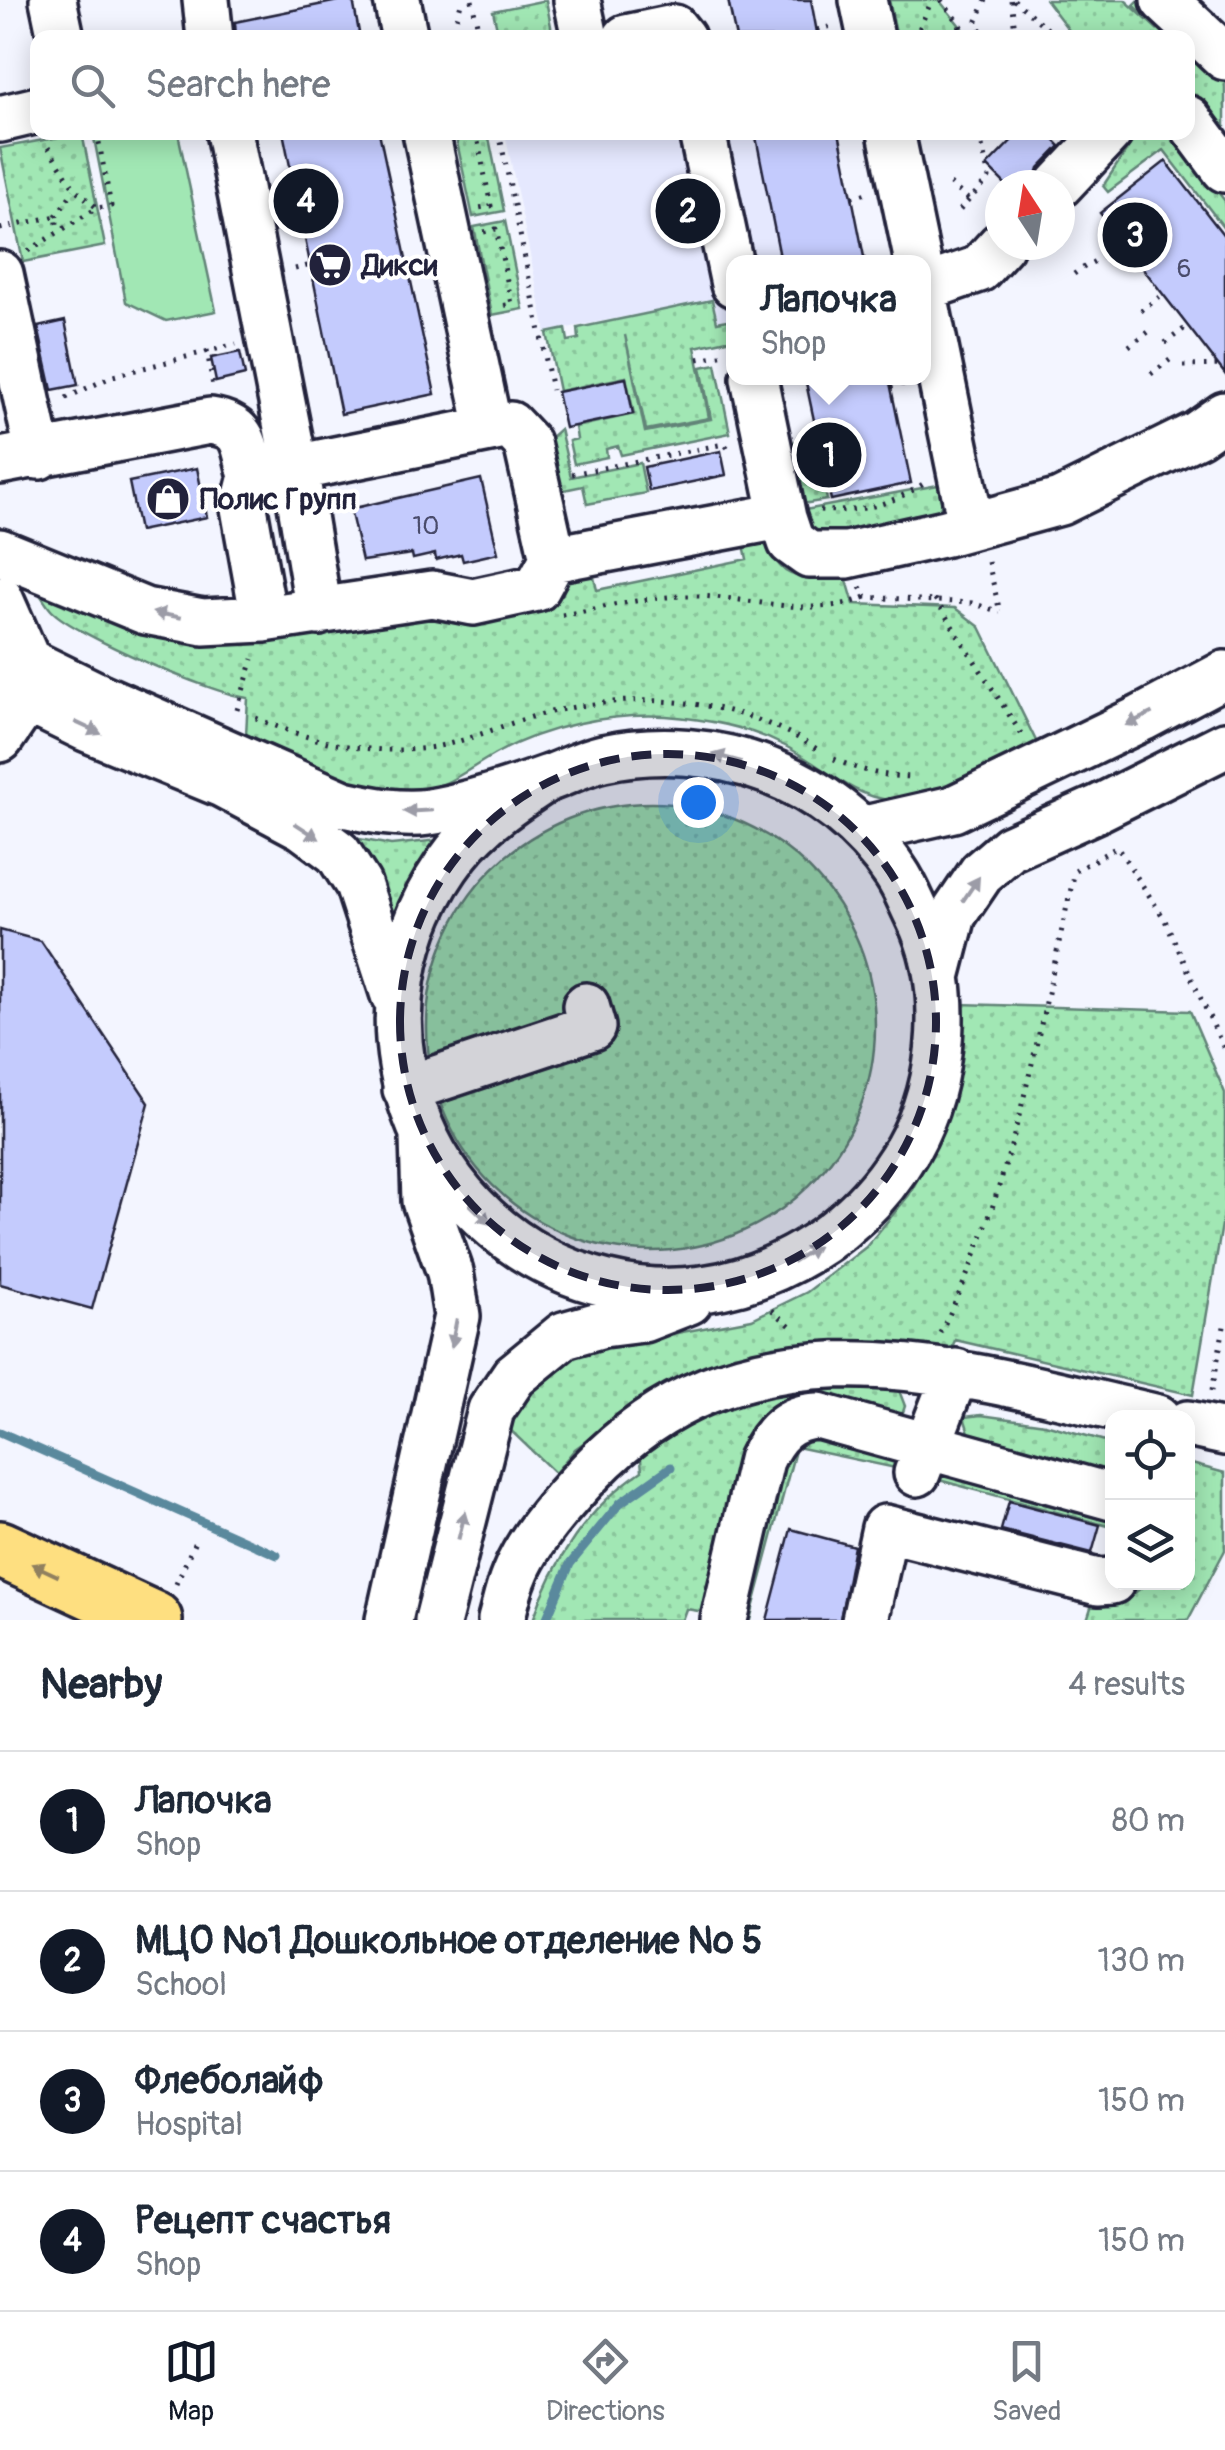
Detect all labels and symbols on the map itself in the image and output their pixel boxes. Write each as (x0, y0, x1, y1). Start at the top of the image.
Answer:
pin: 4 (274, 164, 338, 238)
north arrow (985, 170, 1075, 260)
pin: 2 (656, 174, 720, 248)
pin: 3 (1102, 198, 1168, 272)
supermarket icon: Дикси (307, 242, 353, 288)
place label: Дикси (360, 247, 438, 284)
house number: 6 (1177, 254, 1191, 285)
pin: 1 (796, 418, 862, 492)
shop icon: Полис Групп (145, 476, 191, 522)
place label: Полис Групп (200, 481, 357, 518)
house number: 10 (413, 511, 439, 542)
one-way arrow (151, 607, 182, 622)
one-way arrow (1124, 711, 1153, 728)
one-way arrow (74, 720, 103, 737)
one-way arrow (711, 750, 742, 765)
your location (673, 777, 724, 828)
one-way arrow (402, 803, 433, 819)
one-way arrow (293, 821, 321, 840)
one-way arrow (961, 875, 980, 902)
one-way arrow (468, 1202, 492, 1225)
one-way arrow (791, 1245, 818, 1263)
one-way arrow (445, 1318, 461, 1349)
one-way arrow (455, 1509, 470, 1540)
one-way arrow (30, 1561, 59, 1578)

